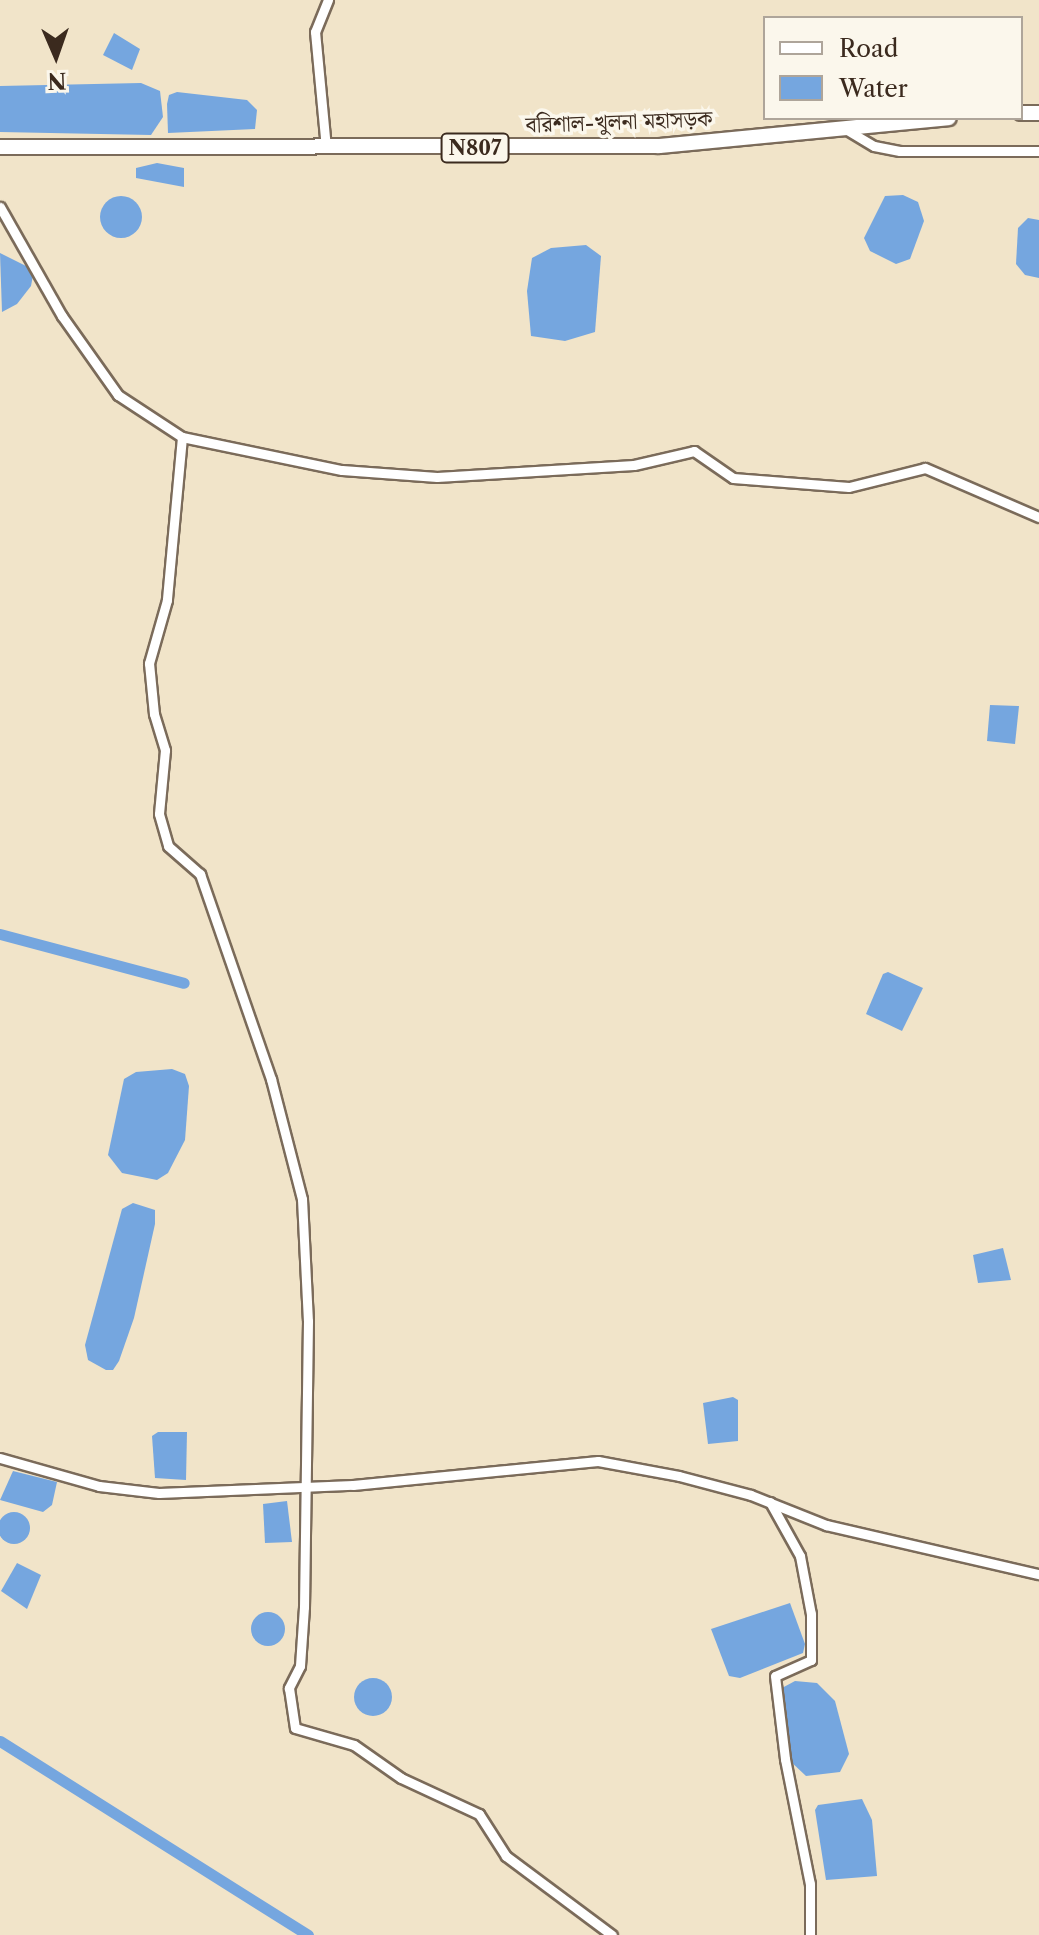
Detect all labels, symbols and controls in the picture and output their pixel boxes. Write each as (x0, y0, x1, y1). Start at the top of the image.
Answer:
north arrow (16, 16, 96, 96)
legend (763, 16, 1023, 120)
text: Road (839, 34, 898, 63)
text: N (47, 67, 67, 94)
text: Water (839, 74, 908, 103)
street label: বরিশাল-খুলনা মহাসড়ক (525, 106, 713, 138)
road number: N807 (439, 132, 511, 164)

